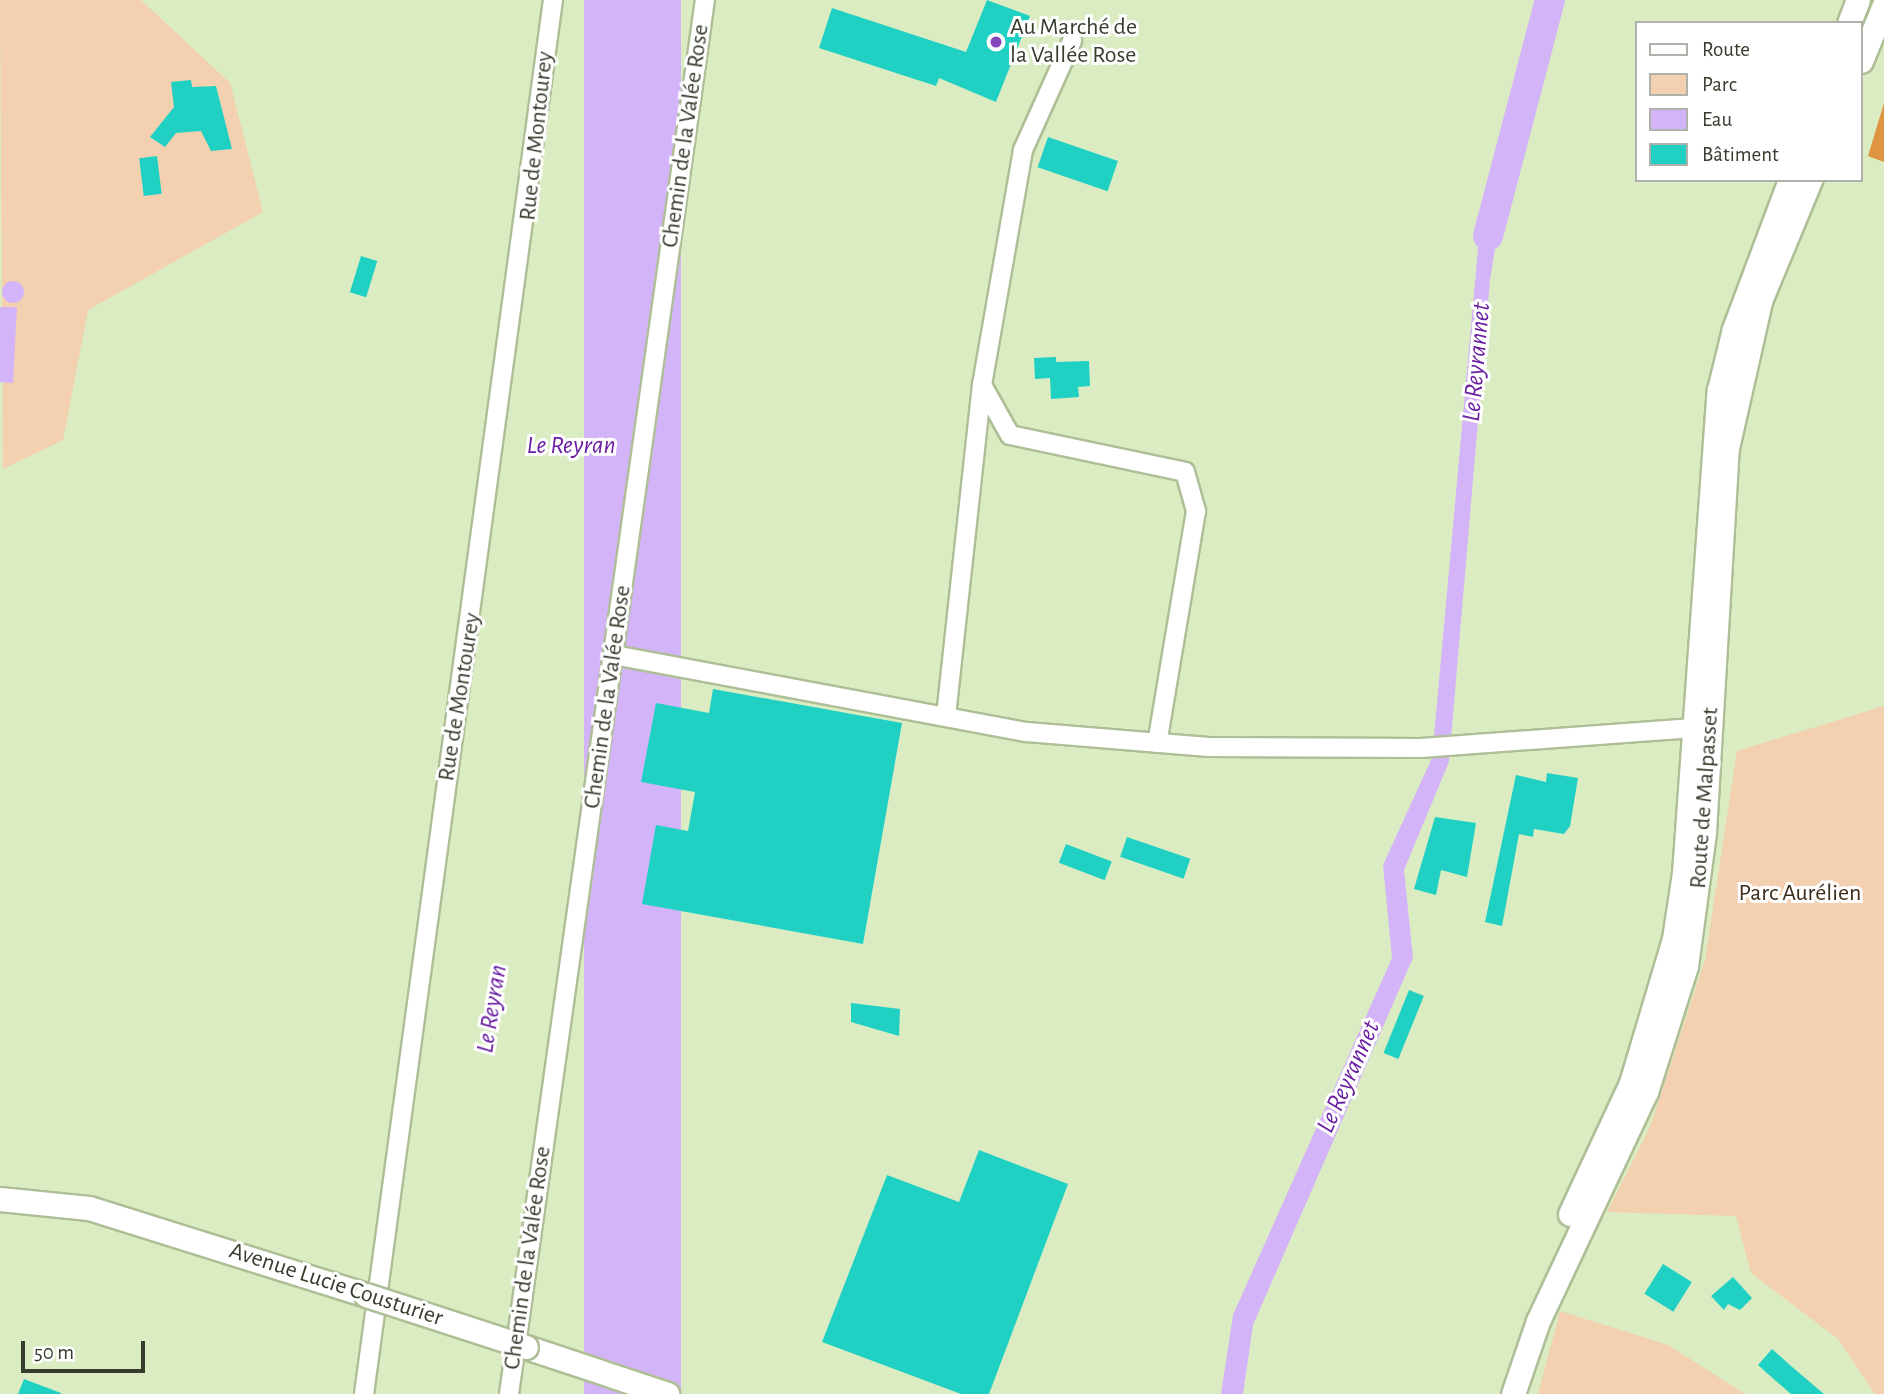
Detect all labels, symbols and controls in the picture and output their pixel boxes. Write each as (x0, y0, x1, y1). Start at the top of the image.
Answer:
place label: Au Marché de la Vallée Rose (1010, 14, 1137, 70)
legend (1636, 21, 1863, 182)
street label: Chemin de la Valée Rose (656, 22, 716, 250)
marker: Au Marché de la Vallée Rose (988, 34, 1004, 50)
text: Route (1702, 39, 1750, 60)
street label: Rue de Montourey (514, 50, 560, 222)
text: Parc (1702, 74, 1737, 95)
text: Eau (1702, 109, 1732, 130)
text: Bâtiment (1702, 144, 1779, 165)
water label: Le Reyrannet (1456, 301, 1498, 423)
water label: Le Reyran (526, 430, 616, 462)
street label: Chemin de la Valée Rose (578, 583, 638, 811)
street label: Rue de Montourey (432, 611, 488, 783)
street label: Route de Malpasset (1684, 706, 1726, 890)
park label: Parc Aurélien (1739, 880, 1861, 908)
water label: Le Reyran (470, 963, 514, 1055)
water label: Le Reyrannet (1310, 1016, 1388, 1138)
street label: Chemin de la Valée Rose (498, 1144, 558, 1372)
street label: Avenue Lucie Cousturier (225, 1237, 447, 1333)
scale bar (24, 1328, 149, 1372)
text: 50 m (34, 1342, 74, 1363)

